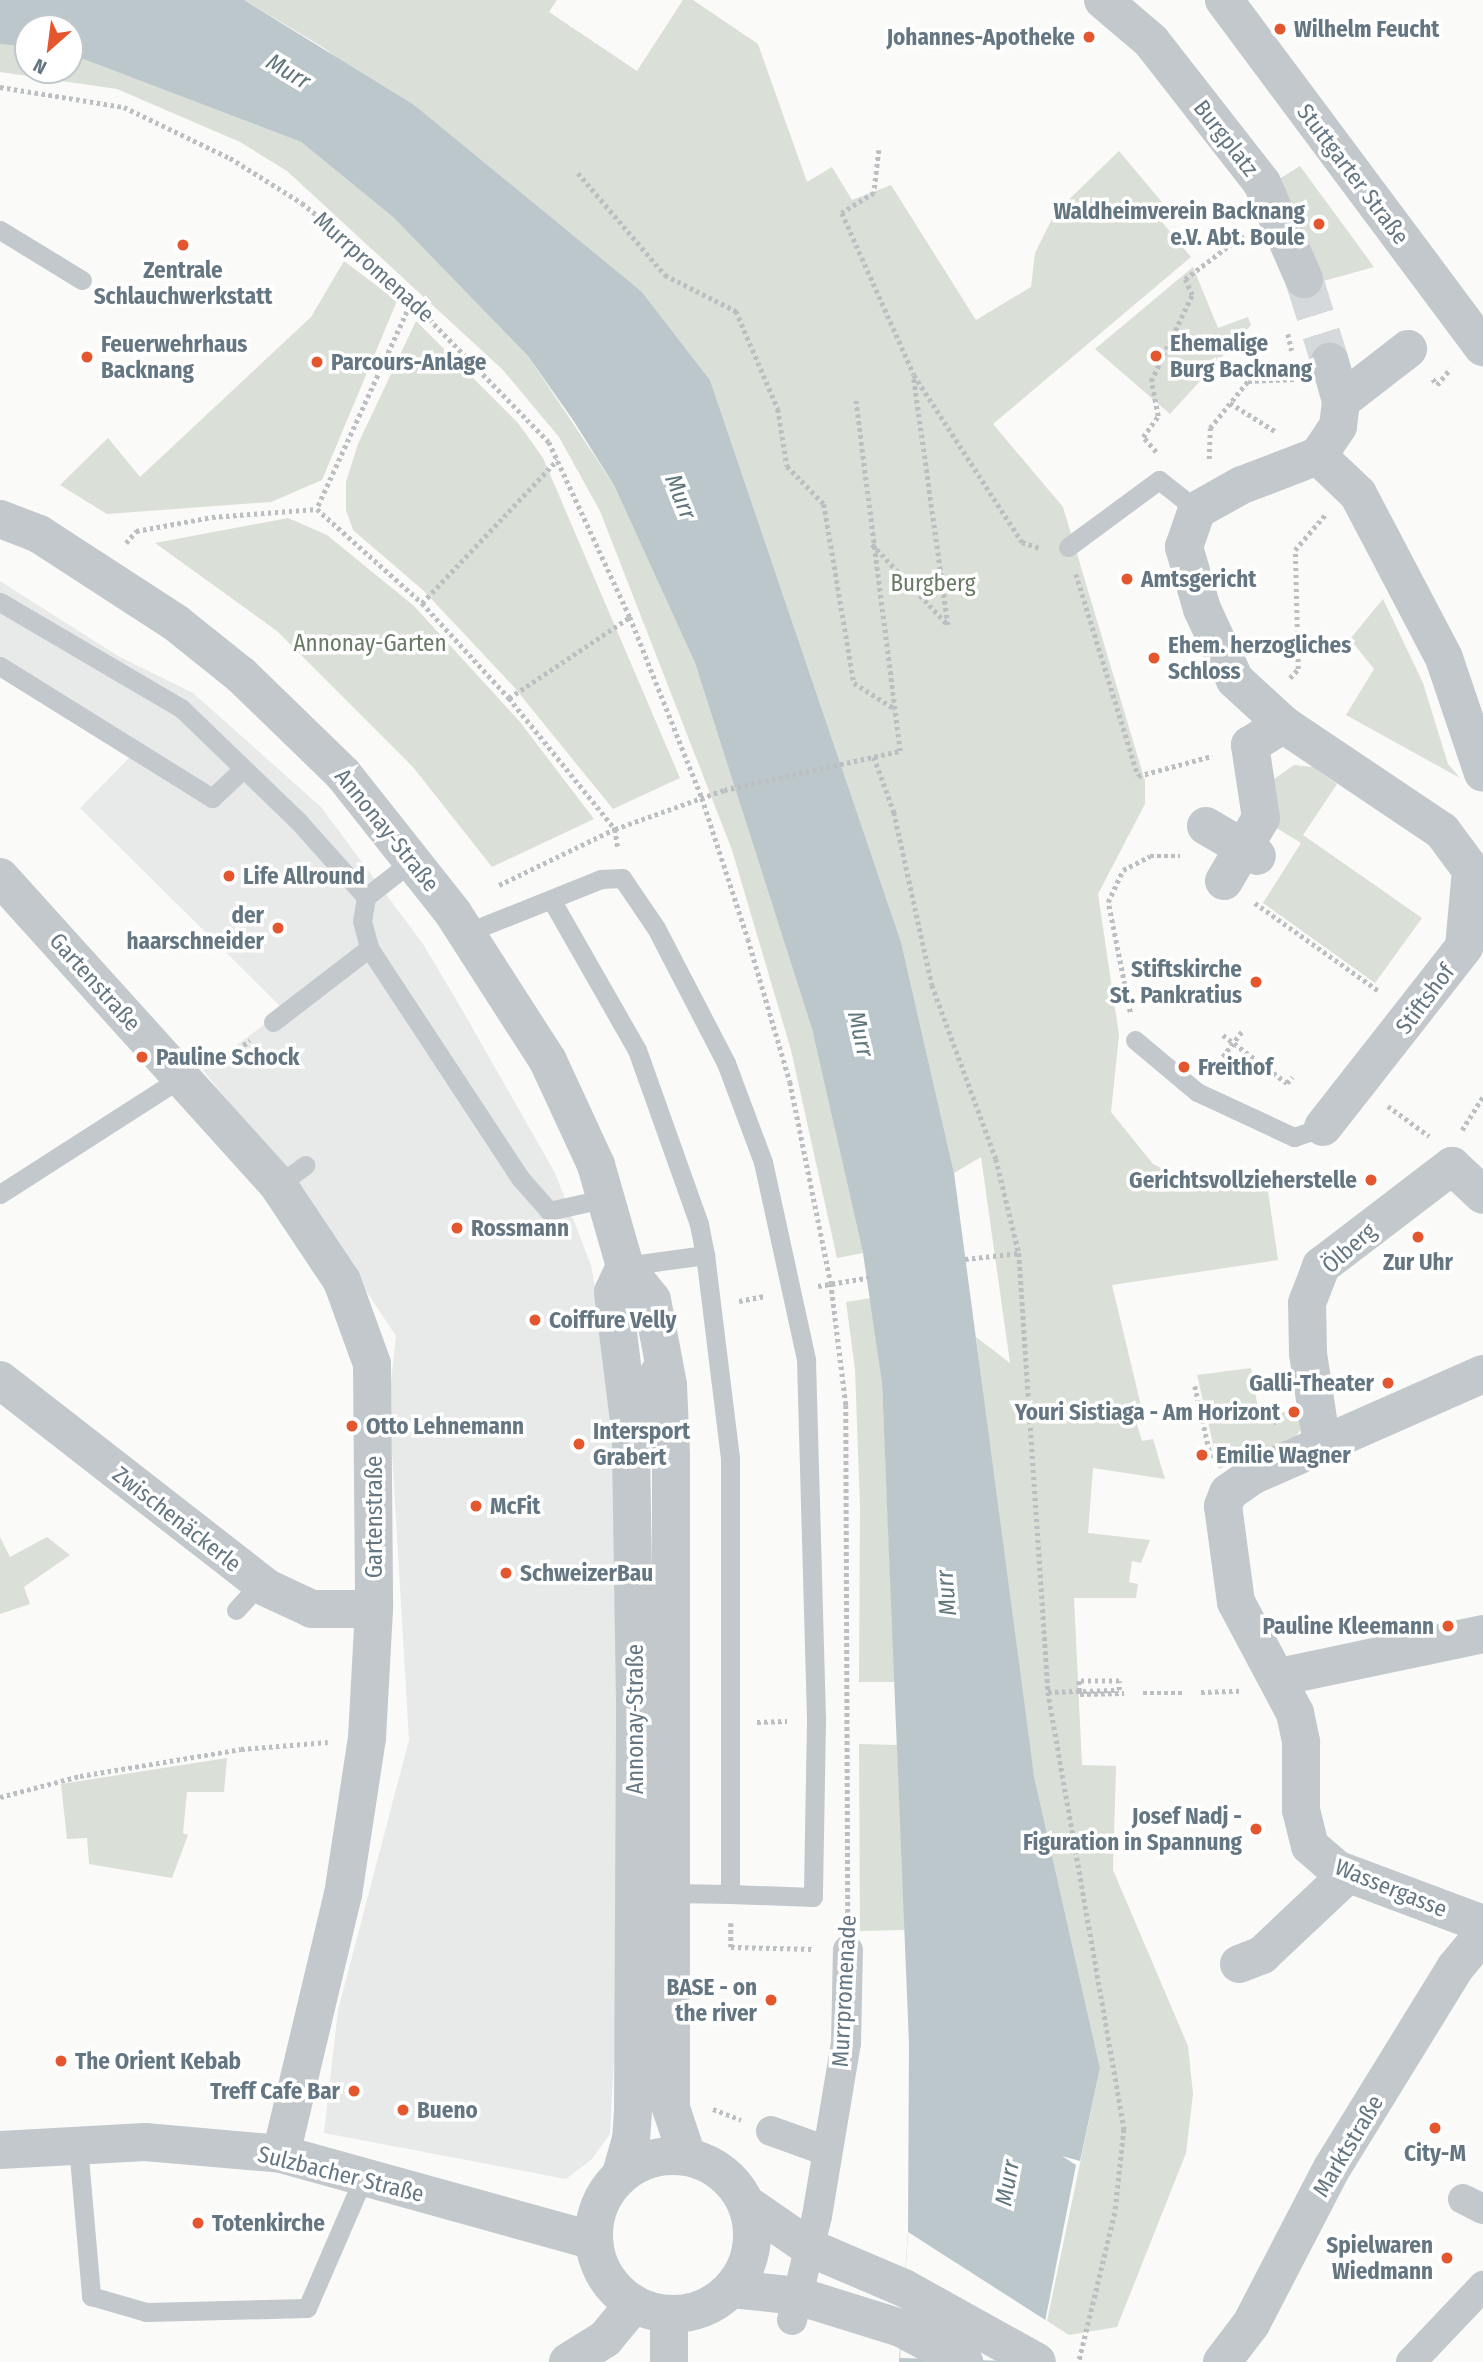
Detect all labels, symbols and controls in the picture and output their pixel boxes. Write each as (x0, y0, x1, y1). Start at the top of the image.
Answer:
north arrow (14, 14, 84, 84)
place label: Wilhelm Feucht (1294, 15, 1439, 43)
marker: Wilhelm Feucht (1272, 21, 1288, 37)
place label: Johannes-Apotheke (886, 23, 1075, 51)
marker: Johannes-Apotheke (1081, 29, 1097, 45)
water label: Murr (261, 48, 315, 96)
text: N (29, 53, 50, 79)
street label: Burgplatz (1188, 94, 1264, 182)
street label: Stuttgarter Straße (1291, 98, 1415, 250)
place label: Waldheimverein Backnang e.V. Abt. Boule (1053, 197, 1305, 251)
street label: Murrpromenade (308, 206, 440, 328)
marker: Waldheimverein Backnang e.V. Abt. Boule (1311, 216, 1327, 232)
marker: Zentrale Schlauchwerkstatt (175, 237, 191, 253)
place label: Zentrale Schlauchwerkstatt (94, 256, 272, 310)
place label: Ehemalige Burg Backnang (1170, 329, 1312, 383)
place label: Feuerwehrhaus Backnang (101, 330, 247, 384)
place label: Parcours-Anlage (331, 348, 486, 376)
marker: Ehemalige Burg Backnang (1148, 348, 1164, 364)
marker: Feuerwehrhaus Backnang (79, 349, 95, 365)
marker: Parcours-Anlage (309, 354, 325, 370)
water label: Murr (658, 470, 702, 524)
place label: Amtsgericht (1141, 565, 1256, 593)
park label: Burgberg (890, 569, 976, 597)
marker: Amtsgericht (1119, 571, 1135, 587)
park label: Annonay-Garten (293, 629, 447, 657)
place label: Ehem. herzogliches Schloss (1168, 631, 1351, 685)
marker: Ehem. herzogliches Schloss (1146, 650, 1162, 666)
street label: Annonay-Straße (329, 763, 445, 897)
place label: Life Allround (243, 862, 365, 890)
marker: Life Allround (221, 868, 237, 884)
place label: der haarschneider (127, 901, 264, 955)
marker: der haarschneider (270, 920, 286, 936)
street label: Gartenstraße (44, 927, 146, 1037)
place label: Stiftskirche St. Pankratius (1110, 955, 1242, 1009)
street label: Stiftshof (1390, 959, 1460, 1039)
marker: Stiftskirche St. Pankratius (1248, 974, 1264, 990)
water label: Murr (841, 1008, 879, 1060)
place label: Pauline Schock (156, 1043, 300, 1071)
marker: Pauline Schock (134, 1049, 150, 1065)
place label: Freithof (1198, 1053, 1273, 1081)
marker: Freithof (1176, 1059, 1192, 1075)
place label: Gerichtsvollzieherstelle (1129, 1166, 1357, 1194)
marker: Gerichtsvollzieherstelle (1363, 1172, 1379, 1188)
place label: Rossmann (471, 1214, 569, 1242)
street label: Ölberg (1316, 1217, 1382, 1279)
marker: Rossmann (449, 1220, 465, 1236)
marker: Zur Uhr (1410, 1229, 1426, 1245)
place label: Zur Uhr (1383, 1248, 1453, 1276)
place label: Coiffure Velly (549, 1306, 677, 1334)
marker: Coiffure Velly (527, 1312, 543, 1328)
place label: Galli-Theater (1249, 1369, 1374, 1397)
marker: Galli-Theater (1380, 1375, 1396, 1391)
place label: Youri Sistiaga - Am Horizont (1015, 1398, 1280, 1426)
marker: Youri Sistiaga - Am Horizont (1286, 1404, 1302, 1420)
place label: Otto Lehnemann (366, 1412, 524, 1440)
place label: Intersport Grabert (593, 1417, 690, 1471)
marker: Otto Lehnemann (344, 1418, 360, 1434)
marker: Intersport Grabert (571, 1436, 587, 1452)
place label: Emilie Wagner (1216, 1441, 1351, 1469)
marker: Emilie Wagner (1194, 1447, 1210, 1463)
street label: Gartenstraße (360, 1456, 388, 1578)
street label: Zwischenäckerle (107, 1460, 247, 1578)
place label: McFit (490, 1492, 540, 1520)
marker: McFit (468, 1498, 484, 1514)
place label: SchweizerBau (520, 1559, 653, 1587)
marker: SchweizerBau (498, 1565, 514, 1581)
water label: Murr (931, 1569, 963, 1617)
place label: Pauline Kleemann (1263, 1612, 1434, 1640)
marker: Pauline Kleemann (1440, 1618, 1456, 1634)
street label: Annonay-Straße (621, 1644, 649, 1794)
place label: Josef Nadj - Figuration in Spannung (1023, 1802, 1242, 1856)
marker: Josef Nadj - Figuration in Spannung (1248, 1821, 1264, 1837)
street label: Wassergasse (1331, 1853, 1451, 1923)
street label: Murrpromenade (826, 1914, 862, 2068)
place label: BASE - on the river (666, 1973, 757, 2027)
marker: BASE - on the river (763, 1992, 779, 2008)
place label: The Orient Kebab (75, 2047, 241, 2075)
marker: The Orient Kebab (53, 2053, 69, 2069)
place label: Treff Cafe Bar (210, 2077, 340, 2105)
marker: Treff Cafe Bar (346, 2083, 362, 2099)
street label: Marktstraße (1307, 2090, 1389, 2202)
place label: Bueno (417, 2096, 478, 2124)
marker: Bueno (395, 2102, 411, 2118)
marker: City-M (1427, 2120, 1443, 2136)
place label: City-M (1404, 2139, 1466, 2167)
street label: Sulzbacher Straße (255, 2140, 427, 2208)
water label: Murr (990, 2158, 1026, 2208)
place label: Totenkirche (212, 2209, 325, 2237)
marker: Totenkirche (190, 2215, 206, 2231)
place label: Spielwaren Wiedmann (1326, 2231, 1433, 2285)
marker: Spielwaren Wiedmann (1439, 2250, 1455, 2266)

